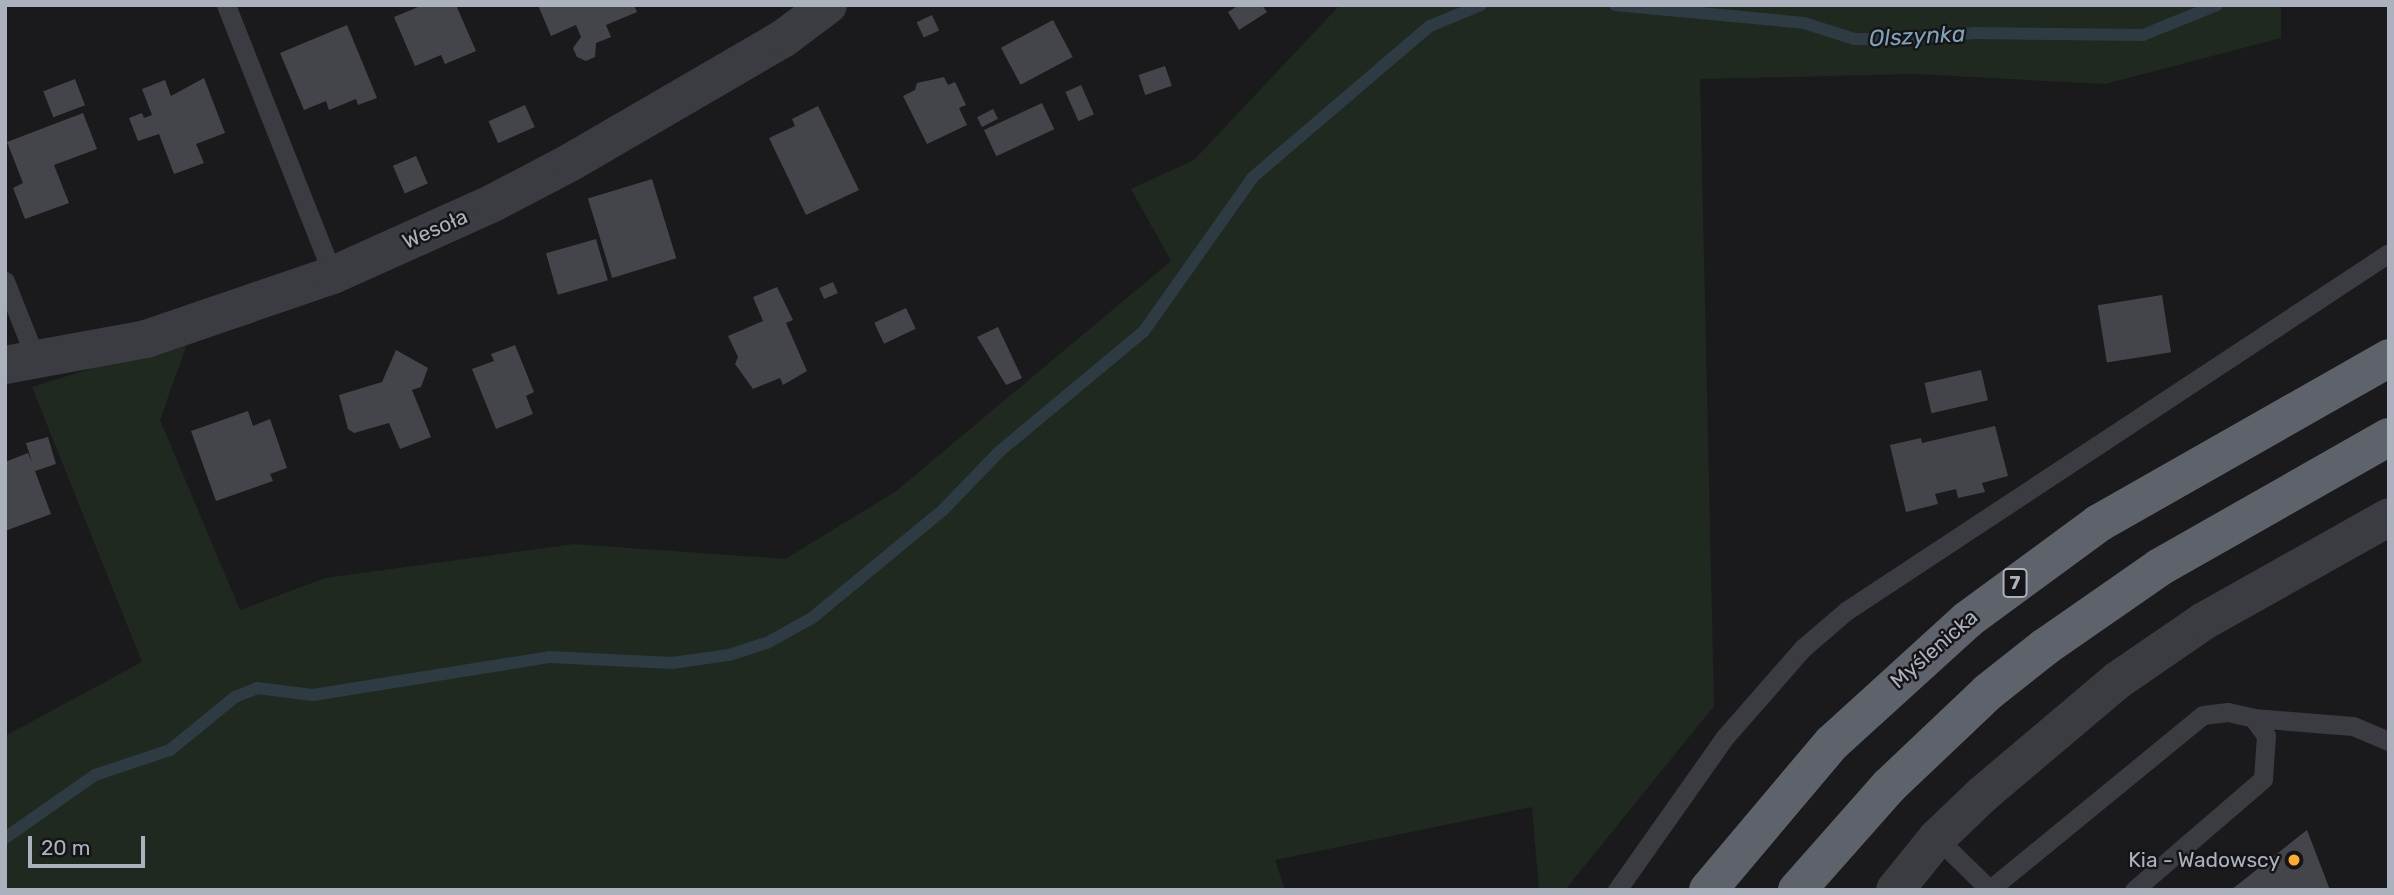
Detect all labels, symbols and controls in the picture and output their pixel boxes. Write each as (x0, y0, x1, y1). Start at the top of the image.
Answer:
water label: Olszynka (1868, 20, 1966, 52)
street label: Wesoła (399, 204, 471, 254)
road number: 7 (2001, 568, 2029, 598)
street label: Myślenicka (1885, 604, 1983, 694)
scale bar (32, 822, 149, 866)
text: 20 m (41, 835, 90, 860)
place label: Kia - Wadowscy (2128, 847, 2280, 873)
marker: Kia - Wadowscy (2286, 852, 2302, 868)

